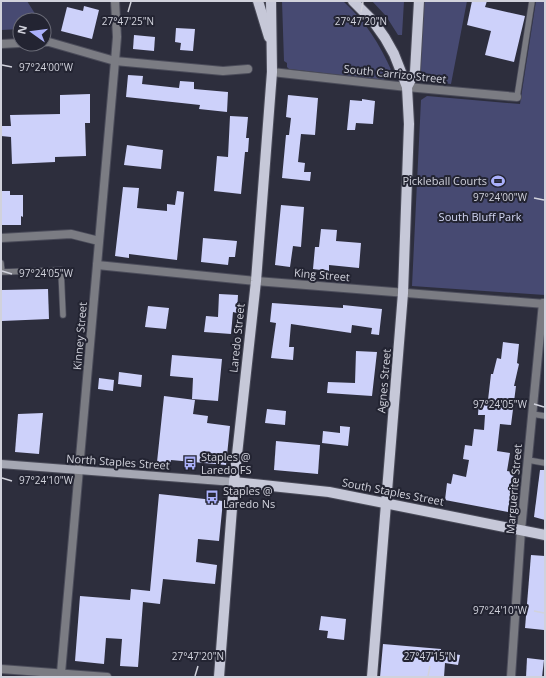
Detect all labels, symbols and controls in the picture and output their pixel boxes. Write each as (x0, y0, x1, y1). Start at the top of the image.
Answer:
north arrow (12, 12, 52, 52)
text: 27°47'25"N (102, 14, 154, 28)
text: 27°47'20"N (335, 14, 387, 28)
text: N (13, 23, 30, 36)
text: 97°24'00"W (19, 60, 74, 74)
street label: South Carrizo Street (343, 61, 447, 86)
place label: Pickleball Courts (402, 173, 487, 188)
sports icon: Pickleball Courts (490, 173, 506, 189)
text: 97°24'00"W (473, 190, 528, 204)
park label: South Bluff Park (439, 209, 522, 224)
street label: King Street (294, 265, 351, 284)
text: 97°24'05"W (19, 266, 74, 280)
street label: Kinney Street (69, 301, 90, 371)
street label: Laredo Street (225, 303, 248, 373)
street label: Agnes Street (373, 348, 394, 414)
text: 97°24'05"W (473, 397, 528, 411)
street label: Marguerite Street (502, 443, 525, 535)
place label: Staples @ Laredo FS (201, 449, 251, 477)
street label: North Staples Street (66, 450, 170, 473)
bus stop icon: Staples @ Laredo FS (182, 455, 198, 471)
text: 97°24'10"W (19, 473, 74, 487)
street label: South Staples Street (341, 474, 445, 509)
place label: Staples @ Laredo Ns (223, 483, 275, 511)
bus stop icon: Staples @ Laredo Ns (204, 489, 220, 505)
text: 97°24'10"W (473, 603, 528, 617)
text: 27°47'20"N (172, 649, 224, 663)
text: 27°47'15"N (404, 649, 456, 663)

